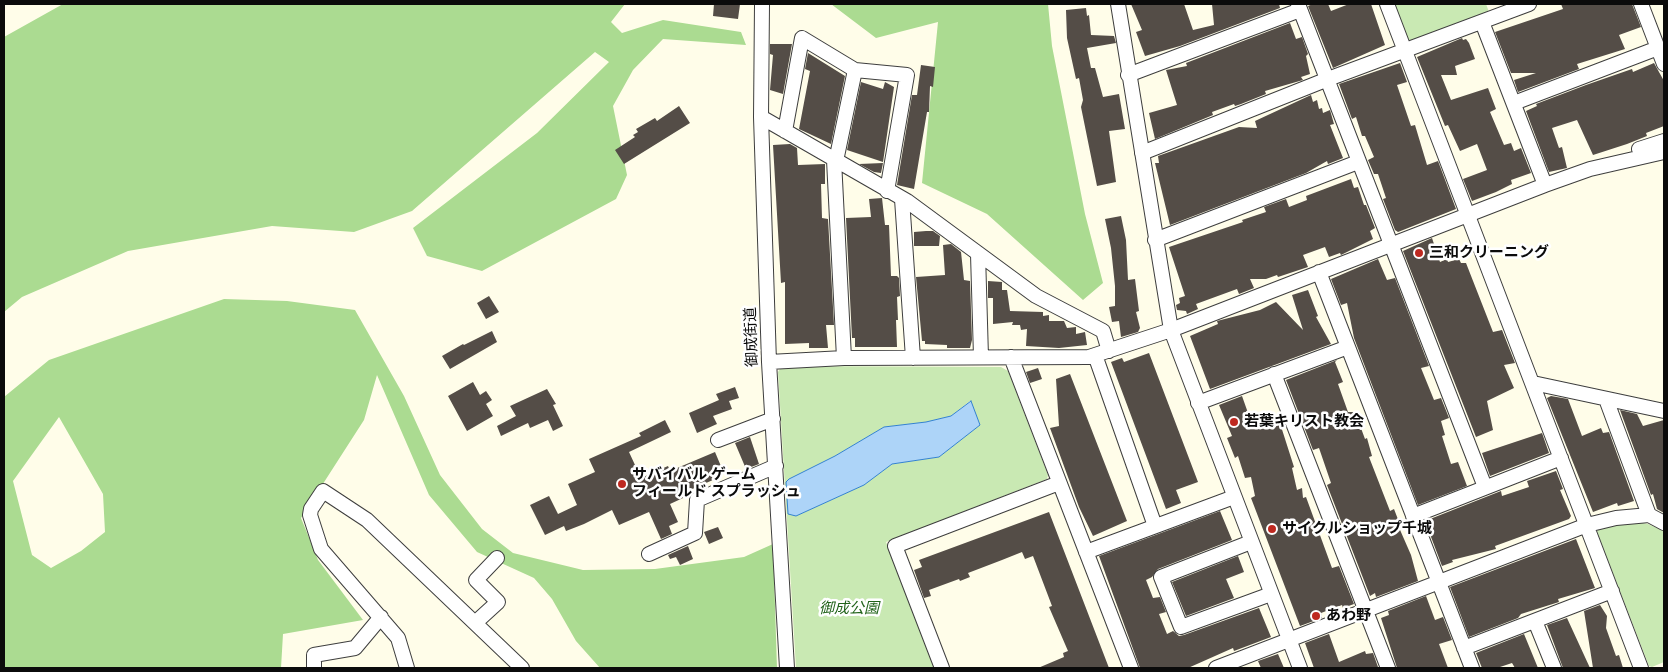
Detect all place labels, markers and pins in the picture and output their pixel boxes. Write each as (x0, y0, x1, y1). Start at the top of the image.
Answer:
place label: 三和クリーニング (1429, 244, 1549, 262)
marker: 三和クリーニング (1413, 247, 1425, 259)
place label: 若葉キリスト教会 (1244, 413, 1364, 431)
marker: 若葉キリスト教会 (1228, 416, 1240, 428)
place label: サバイバル ゲーム フィールド スプラッシュ (632, 466, 801, 501)
marker: サバイバル ゲーム フィールド スプラッシュ (616, 478, 628, 490)
place label: サイクルショップ千城 (1282, 520, 1432, 538)
marker: サイクルショップ千城 (1266, 523, 1278, 535)
place label: あわ野 (1326, 607, 1371, 625)
marker: あわ野 (1310, 610, 1322, 622)

